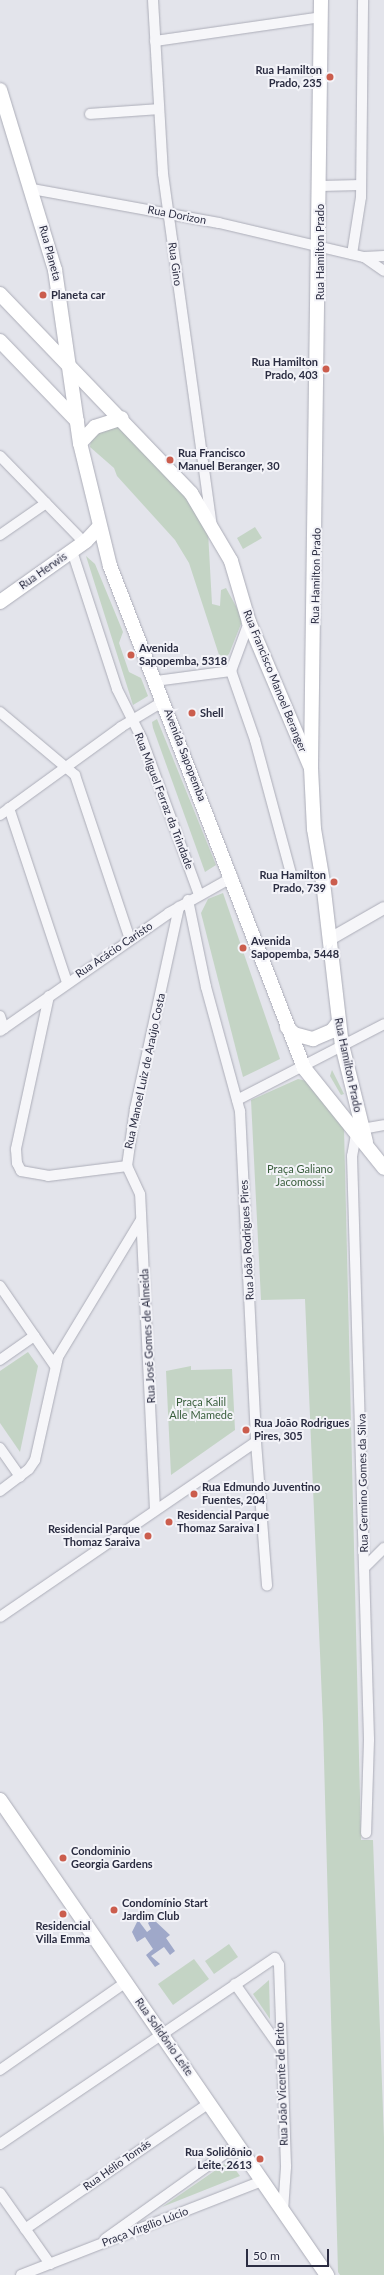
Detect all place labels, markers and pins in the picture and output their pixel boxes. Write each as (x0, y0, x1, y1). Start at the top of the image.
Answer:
place label: Rua Hamilton Prado, 235 (255, 64, 322, 90)
marker: Rua Hamilton Prado, 235 (325, 72, 335, 82)
place label: Planeta car (51, 288, 105, 302)
marker: Planeta car (38, 290, 48, 300)
place label: Rua Hamilton Prado, 403 (251, 356, 318, 382)
marker: Rua Hamilton Prado, 403 (321, 364, 331, 374)
place label: Rua Francisco Manuel Beranger, 30 (178, 447, 280, 473)
marker: Rua Francisco Manuel Beranger, 30 (165, 455, 175, 465)
place label: Avenida Sapopemba, 5318 (139, 642, 227, 668)
marker: Avenida Sapopemba, 5318 (126, 650, 136, 660)
place label: Shell (200, 706, 224, 720)
marker: Shell (187, 708, 197, 718)
place label: Rua Hamilton Prado, 739 (259, 869, 326, 895)
marker: Rua Hamilton Prado, 739 (329, 877, 339, 887)
place label: Avenida Sapopemba, 5448 (251, 935, 339, 961)
marker: Avenida Sapopemba, 5448 (238, 943, 248, 953)
place label: Rua João Rodrigues Pires, 305 (254, 1417, 350, 1443)
marker: Rua João Rodrigues Pires, 305 (241, 1425, 251, 1435)
place label: Rua Edmundo Juventino Fuentes, 204 (202, 1481, 321, 1507)
marker: Rua Edmundo Juventino Fuentes, 204 (189, 1489, 199, 1499)
place label: Residencial Parque Thomaz Saraiva I (177, 1509, 269, 1535)
marker: Residencial Parque Thomaz Saraiva I (164, 1517, 174, 1527)
place label: Residencial Parque Thomaz Saraiva (48, 1523, 140, 1549)
marker: Residencial Parque Thomaz Saraiva (143, 1531, 153, 1541)
place label: Condominio Georgia Gardens (71, 1845, 153, 1871)
marker: Condominio Georgia Gardens (58, 1853, 68, 1863)
place label: Condomínio Start Jardim Club (122, 1897, 208, 1923)
marker: Condomínio Start Jardim Club (109, 1905, 119, 1915)
marker: Residencial Villa Emma (58, 1909, 68, 1919)
place label: Residencial Villa Emma (36, 1920, 90, 1946)
place label: Rua Solidônio Leite, 2613 (185, 2146, 252, 2172)
marker: Rua Solidônio Leite, 2613 (255, 2154, 265, 2164)

